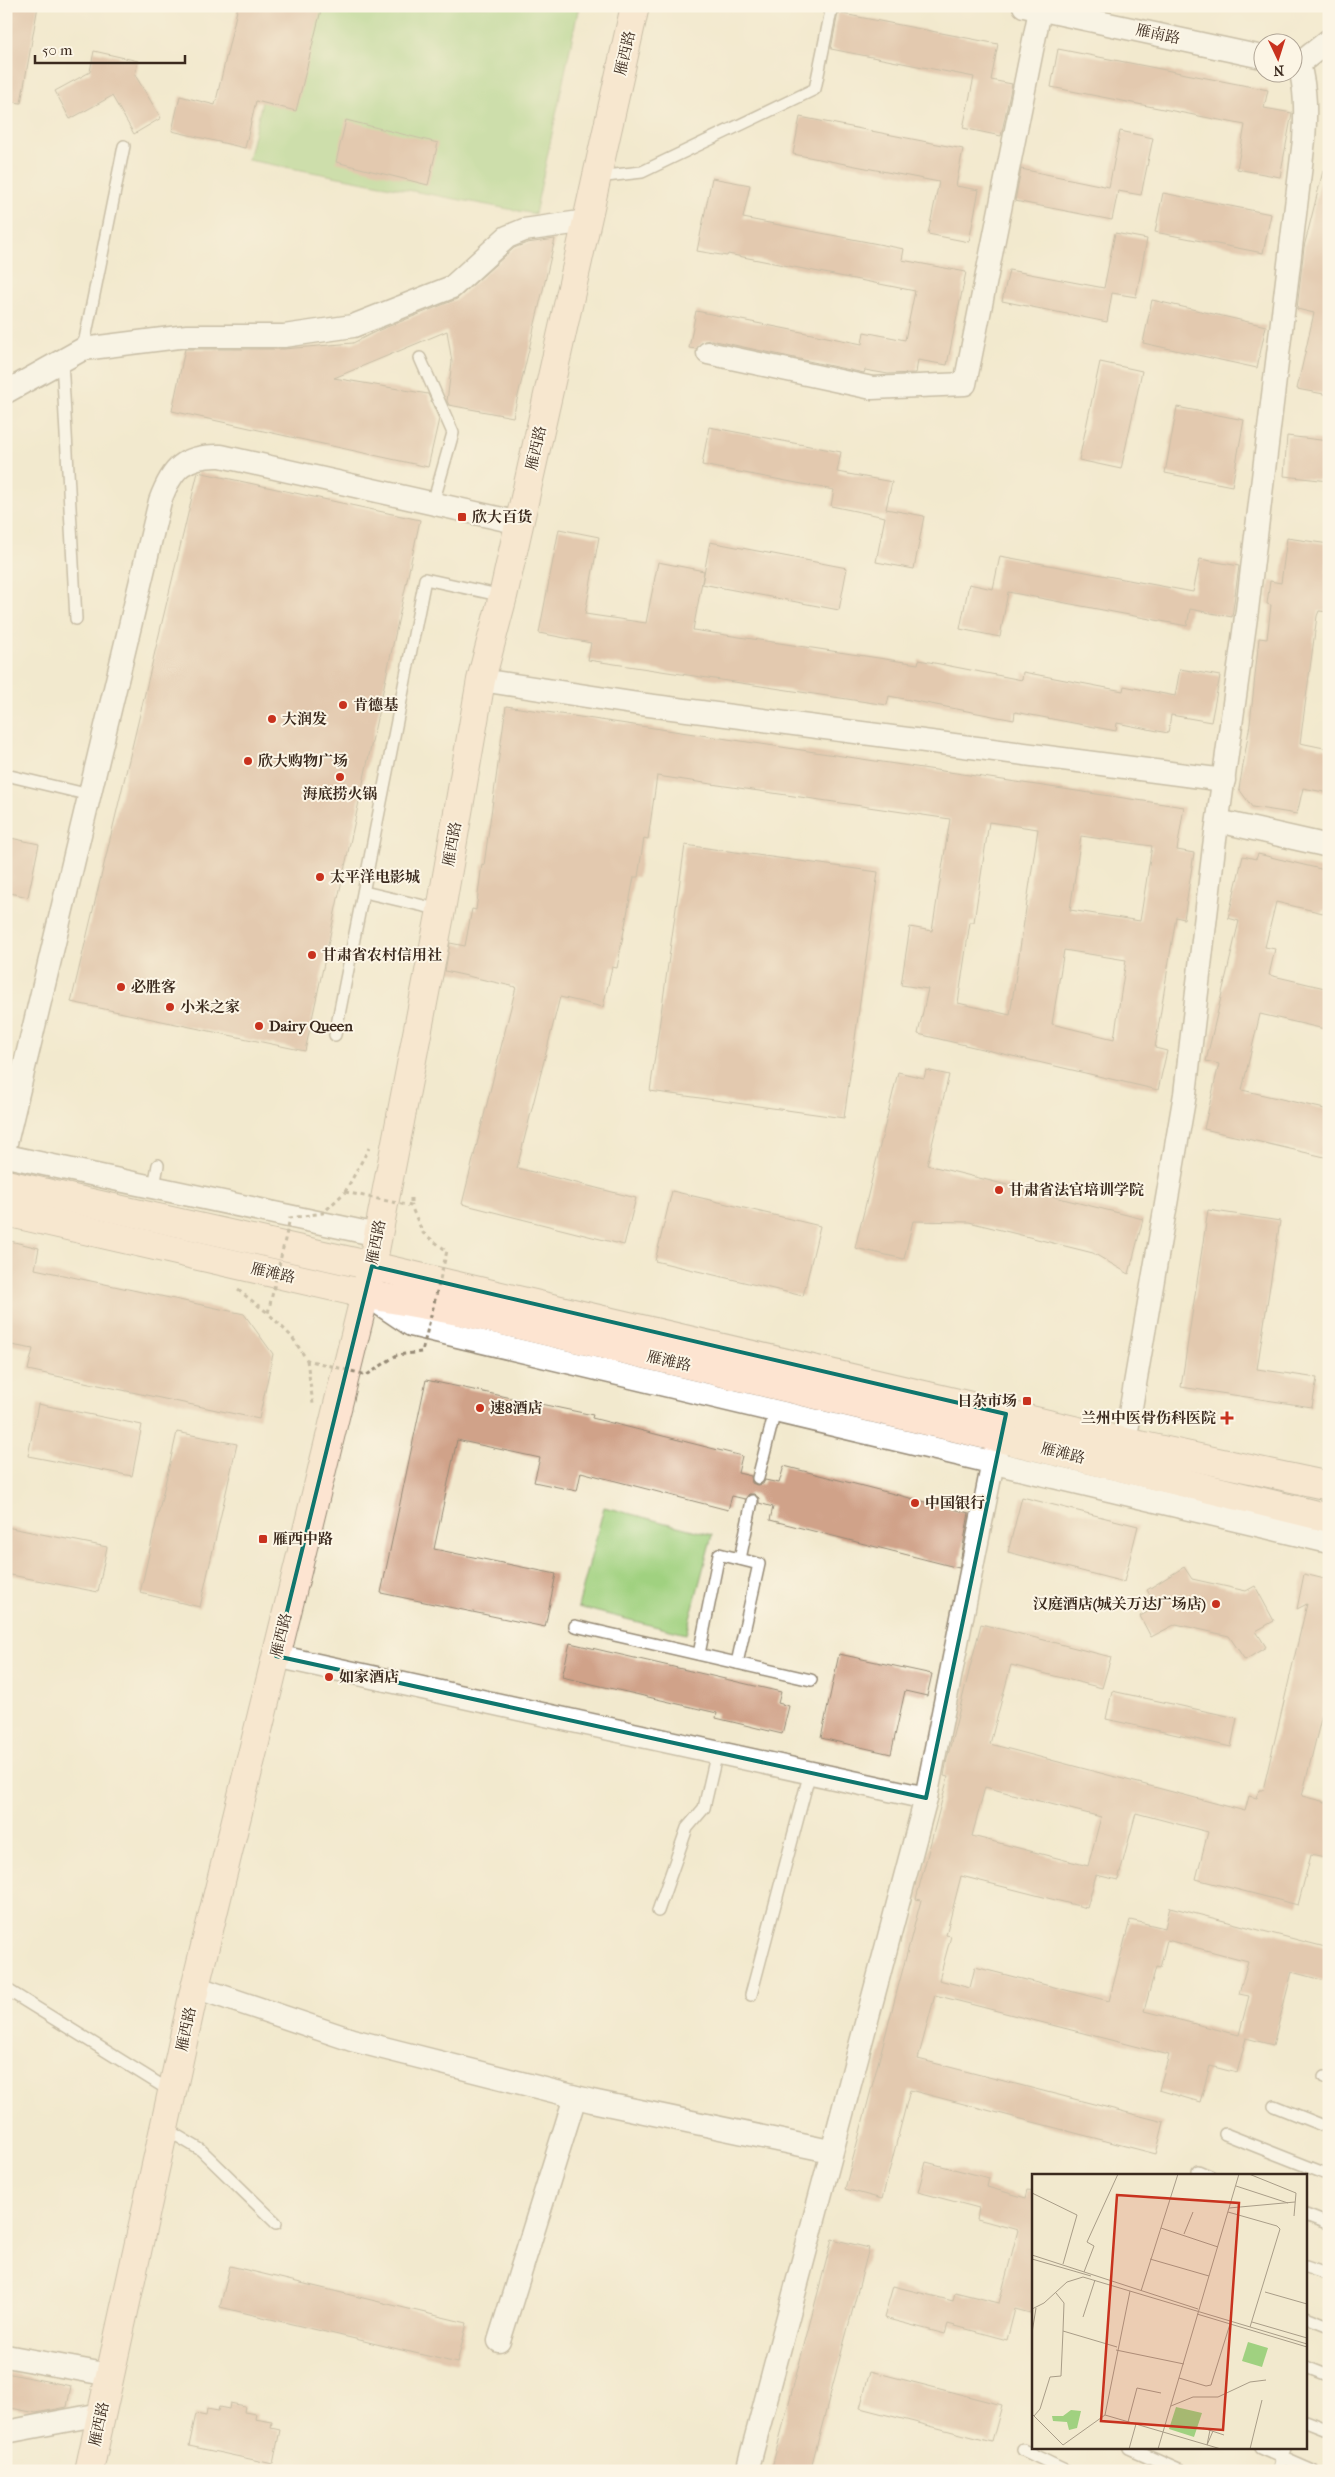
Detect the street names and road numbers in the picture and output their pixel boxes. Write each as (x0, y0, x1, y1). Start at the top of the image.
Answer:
street label: 雁南路 (1134, 21, 1182, 47)
street label: 雁西路 (611, 29, 639, 77)
street label: 雁西路 (522, 424, 550, 472)
street label: 雁西路 (439, 820, 465, 868)
street label: 雁西路 (363, 1218, 389, 1266)
street label: 雁滩路 (249, 1259, 297, 1287)
street label: 雁滩路 (645, 1347, 693, 1375)
street label: 雁滩路 (1039, 1439, 1087, 1467)
street label: 雁西路 (267, 1611, 295, 1659)
street label: 雁西路 (173, 2005, 199, 2053)
street label: 雁西路 (86, 2400, 112, 2448)

